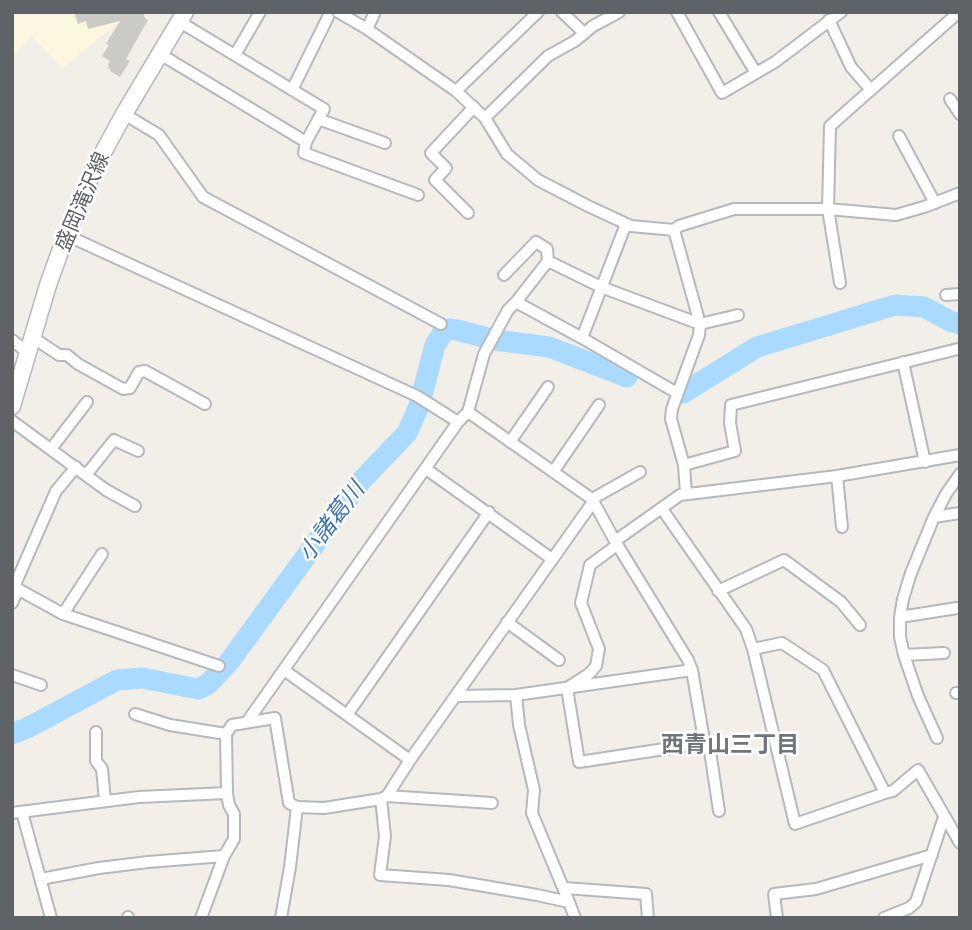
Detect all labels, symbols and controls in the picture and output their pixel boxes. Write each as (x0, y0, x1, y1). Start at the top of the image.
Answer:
street label: 盛岡滝沢線 (51, 149, 115, 255)
water label: 小諸葛川 (293, 477, 371, 567)
district label: 西青山三丁目 (661, 731, 799, 759)

